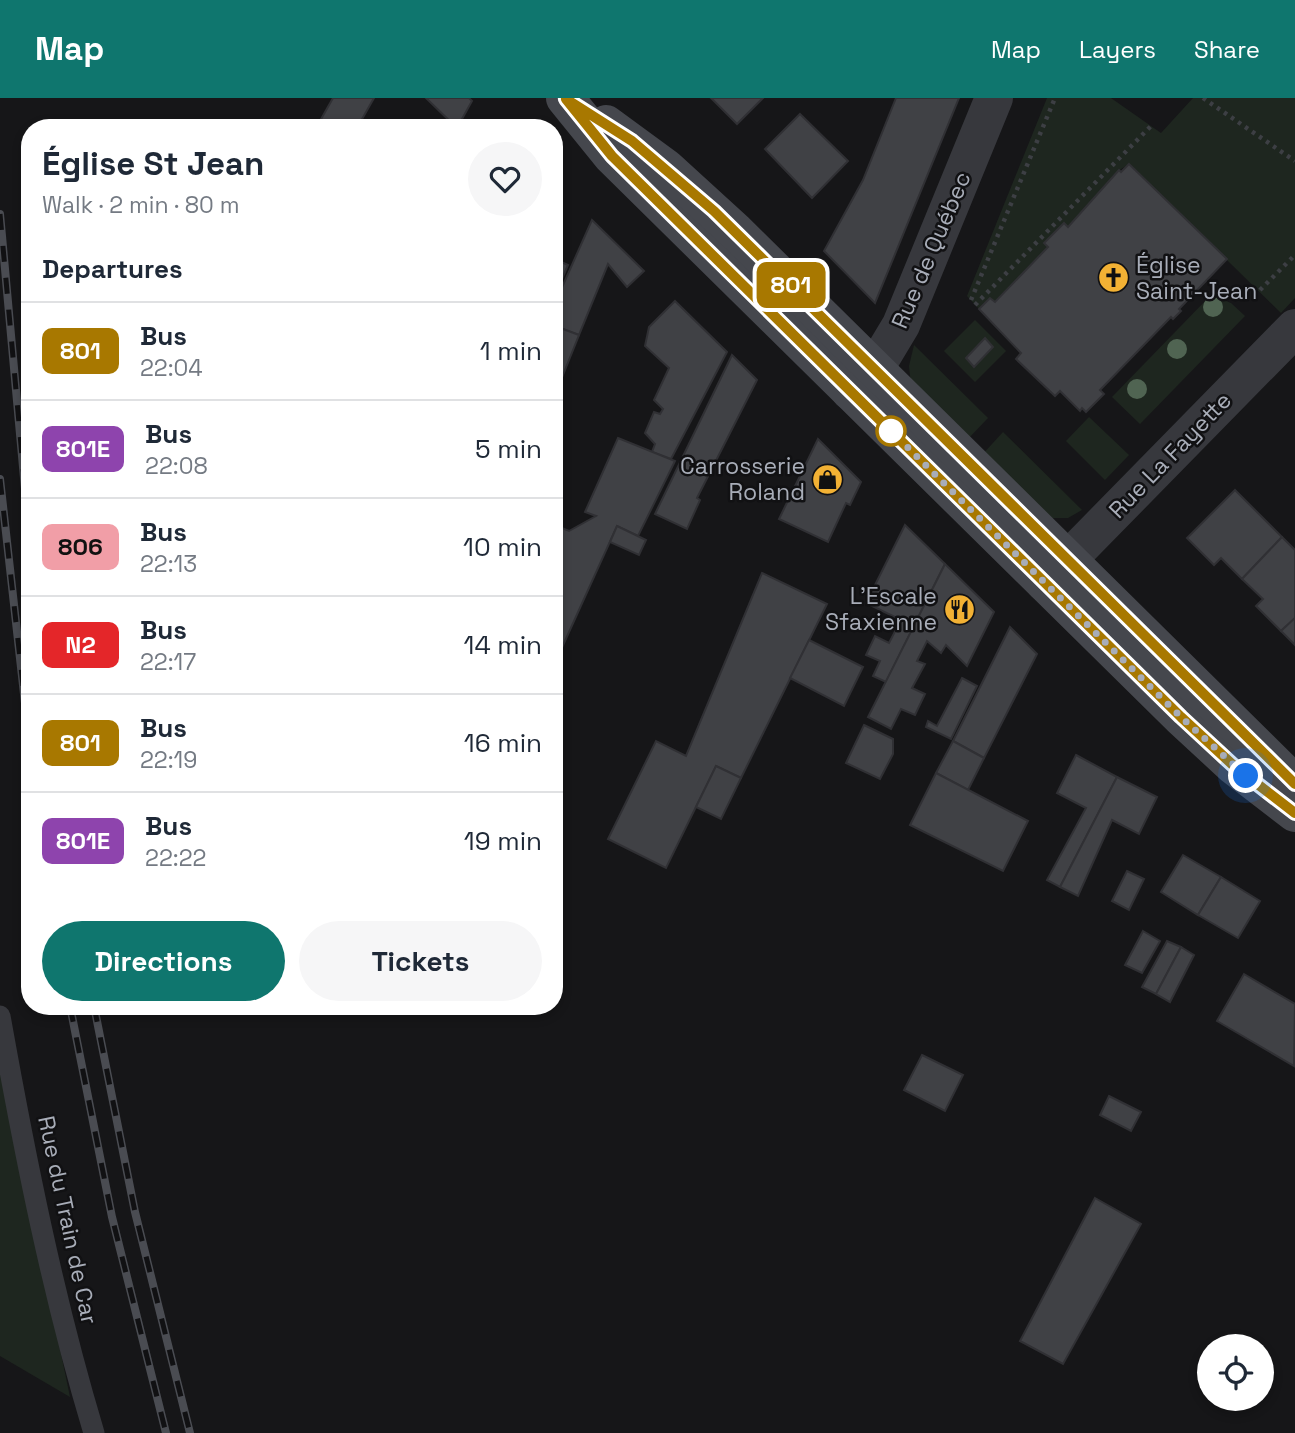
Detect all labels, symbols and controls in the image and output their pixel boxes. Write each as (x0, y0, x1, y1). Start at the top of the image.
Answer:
text: Map (35, 28, 104, 70)
text: Map (991, 34, 1041, 65)
text: Layers (1079, 34, 1156, 65)
text: Share (1194, 34, 1260, 65)
button: heart (468, 142, 542, 216)
text: Église St Jean (42, 143, 264, 185)
street label: Rue de Québec (884, 167, 978, 333)
text: Walk · 2 min · 80 m (42, 190, 239, 220)
place label: Église Saint-Jean (1136, 250, 1257, 306)
text: Departures (42, 252, 183, 286)
church icon: Église Saint-Jean (1096, 261, 1130, 295)
line badge: 801 (751, 262, 831, 308)
text: 801 (771, 269, 811, 300)
text: Bus (140, 319, 187, 353)
text: 1 min (480, 334, 542, 368)
text: 801 (60, 335, 101, 366)
text: 22:04 (140, 353, 203, 383)
street label: Rue La Fayette (1102, 385, 1238, 525)
unlabelled marker (876, 416, 906, 446)
text: Bus (145, 417, 192, 451)
text: 5 min (475, 432, 542, 466)
text: 801E (56, 433, 110, 464)
text: 22:08 (145, 451, 208, 481)
place label: Carrosserie Roland (680, 451, 805, 507)
shop icon: Carrosserie Roland (811, 462, 845, 496)
text: Bus (140, 515, 187, 549)
text: 10 min (463, 530, 542, 564)
text: 806 (58, 531, 103, 562)
text: 22:13 (140, 549, 197, 579)
place label: L’Escale Sfaxienne (825, 581, 937, 637)
restaurant icon: L’Escale Sfaxienne (943, 592, 977, 626)
text: Bus (140, 613, 187, 647)
text: 14 min (464, 628, 542, 662)
text: N2 (65, 629, 96, 660)
text: 22:17 (140, 647, 196, 677)
text: Bus (140, 711, 187, 745)
text: 16 min (464, 726, 542, 760)
text: 801 (60, 727, 101, 758)
text: 22:19 (140, 745, 197, 775)
your location (1228, 758, 1263, 793)
text: Bus (145, 809, 192, 843)
text: 19 min (464, 824, 542, 858)
text: 801E (56, 825, 110, 856)
text: 22:22 (145, 843, 206, 873)
button: Directions (42, 921, 285, 1001)
button: Tickets (299, 921, 542, 1001)
street label: Rue du Train de Car (31, 1113, 105, 1327)
map controls (1197, 1334, 1274, 1411)
button: locate (1197, 1334, 1274, 1411)

